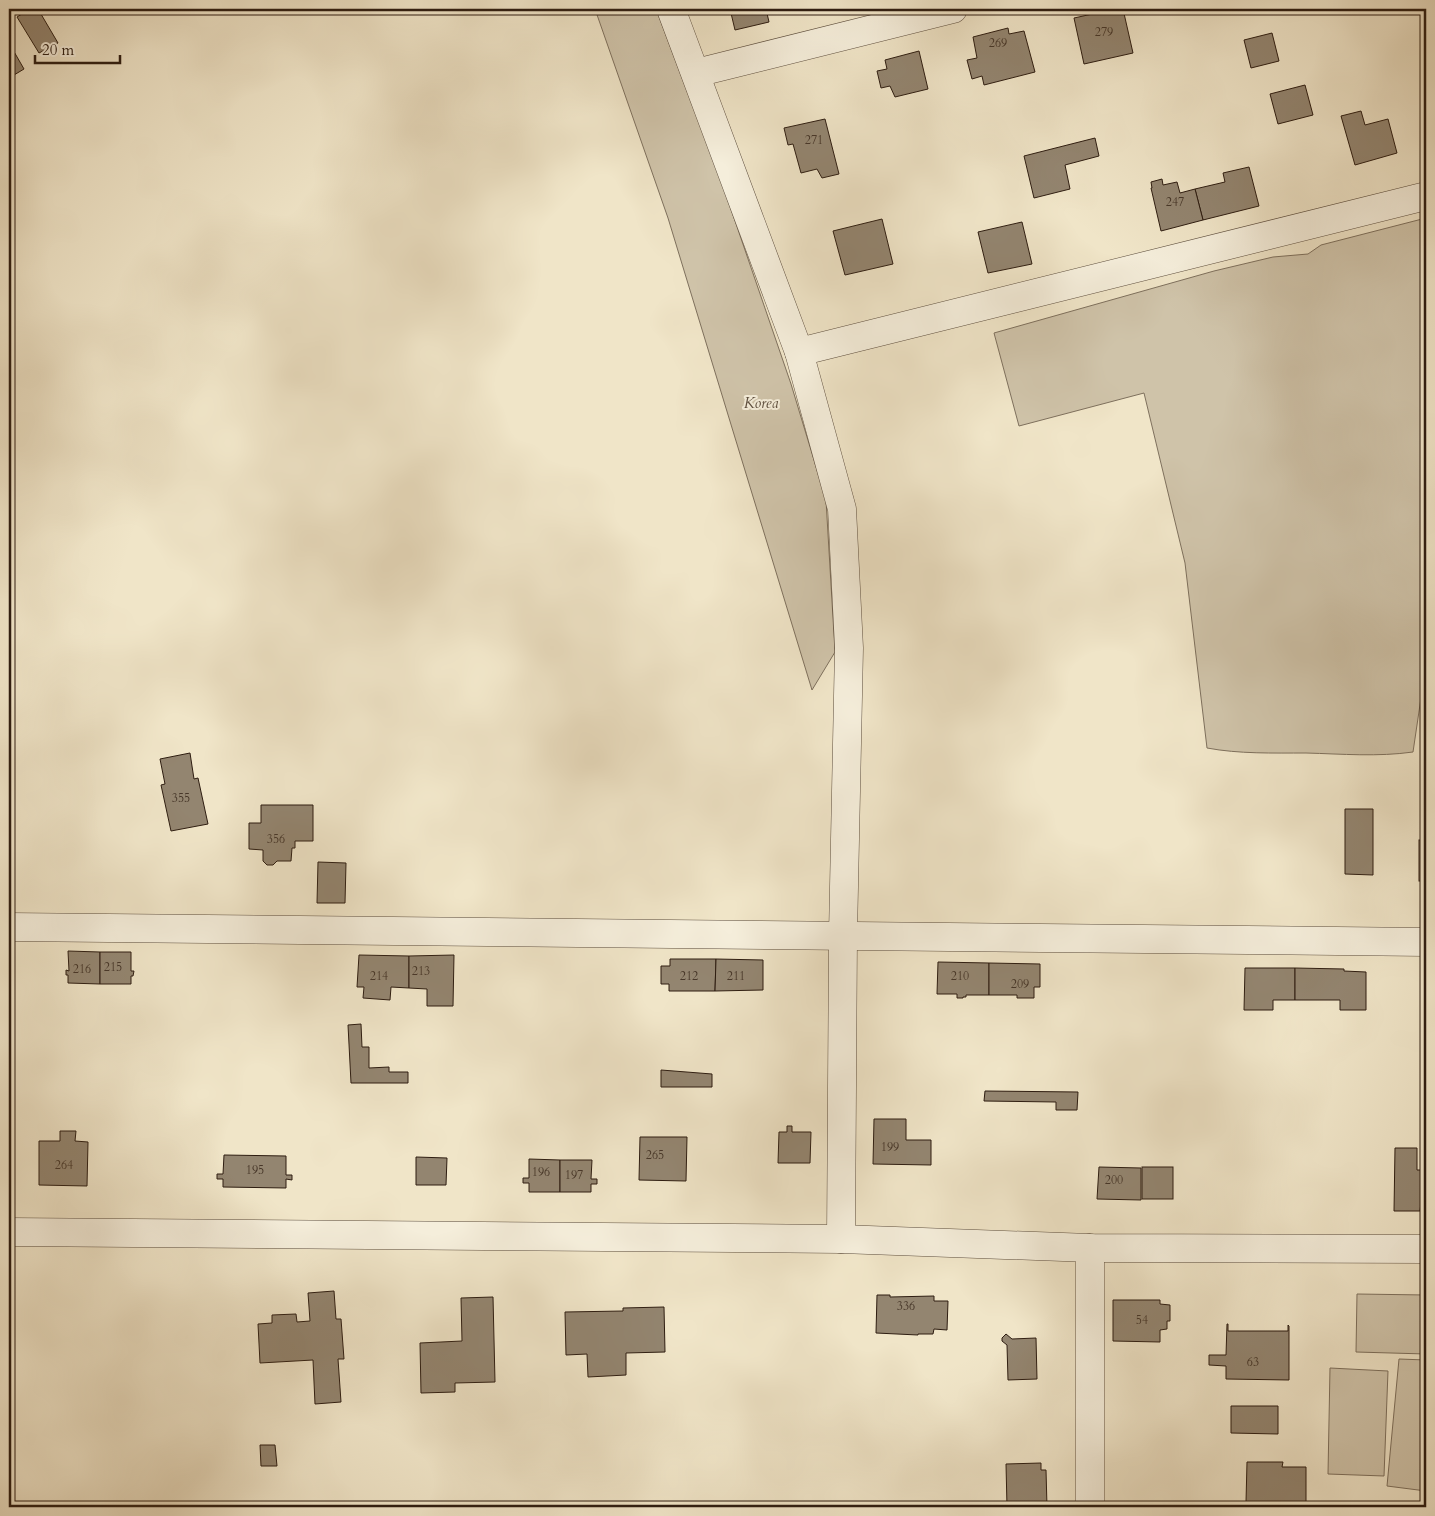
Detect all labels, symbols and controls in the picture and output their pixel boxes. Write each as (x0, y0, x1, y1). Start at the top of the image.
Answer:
house number: 279 (1095, 24, 1113, 40)
scale bar (35, 32, 120, 64)
house number: 269 (989, 35, 1007, 51)
text: 20 m (42, 40, 74, 60)
house number: 271 (805, 132, 823, 148)
house number: 247 (1166, 194, 1184, 210)
park label: Korea (744, 393, 779, 413)
house number: 355 (172, 790, 190, 806)
house number: 356 (267, 831, 285, 847)
house number: 215 (104, 959, 122, 975)
house number: 216 (73, 961, 91, 977)
house number: 213 (412, 963, 430, 979)
house number: 214 (370, 968, 388, 984)
house number: 212 (680, 968, 698, 984)
house number: 211 (727, 968, 745, 984)
house number: 210 (951, 968, 969, 984)
house number: 209 (1011, 976, 1029, 992)
house number: 199 (881, 1139, 899, 1155)
house number: 265 (646, 1147, 664, 1163)
house number: 264 (55, 1157, 73, 1173)
house number: 195 (246, 1162, 264, 1178)
house number: 196 (532, 1164, 550, 1180)
house number: 197 (565, 1167, 583, 1183)
house number: 200 (1105, 1172, 1123, 1188)
house number: 336 (897, 1298, 915, 1314)
house number: 54 (1136, 1312, 1148, 1328)
house number: 63 (1247, 1354, 1259, 1370)

